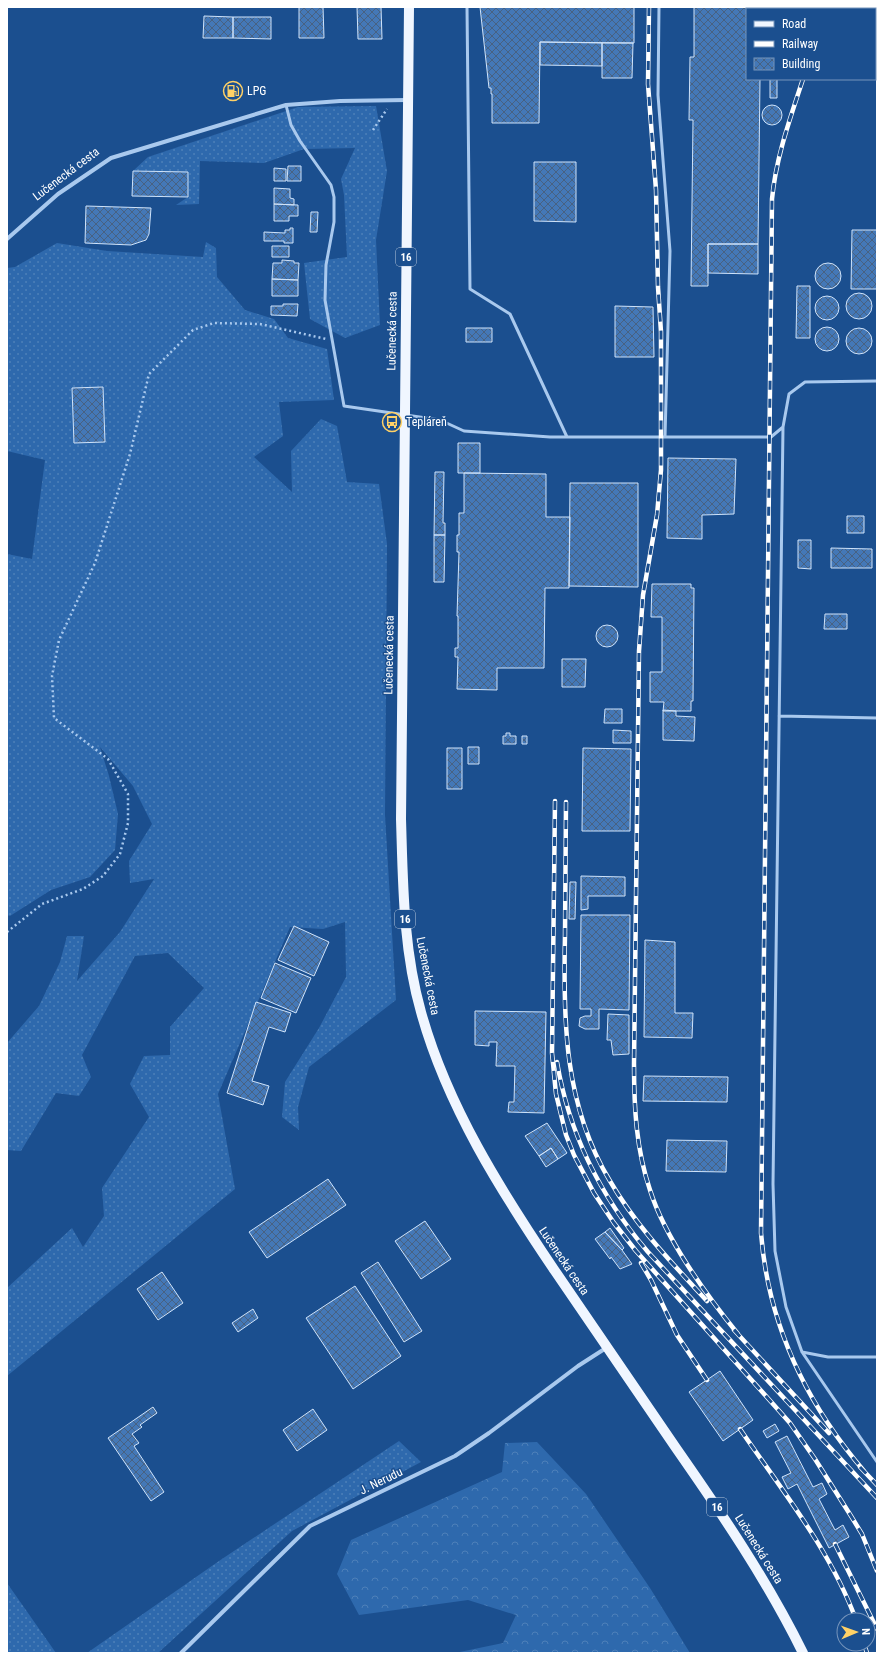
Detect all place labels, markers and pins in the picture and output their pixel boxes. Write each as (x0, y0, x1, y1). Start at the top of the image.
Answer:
fuel station icon: LPG (222, 80, 244, 102)
place label: LPG (247, 84, 266, 98)
bus stop icon: Tepláreň (381, 411, 403, 433)
place label: Tepláreň (406, 415, 447, 429)

